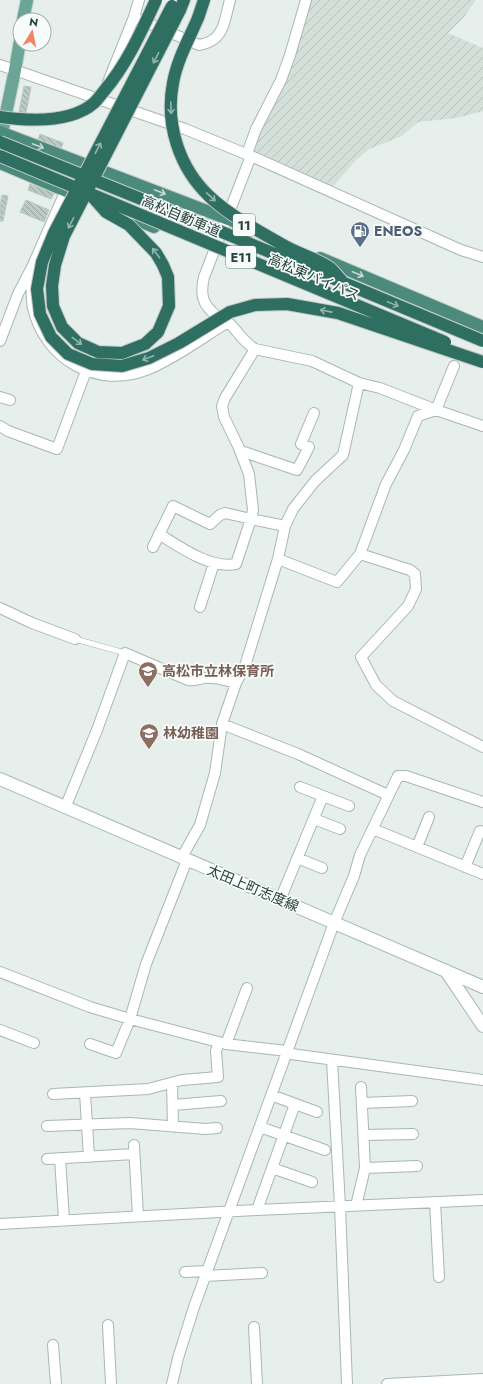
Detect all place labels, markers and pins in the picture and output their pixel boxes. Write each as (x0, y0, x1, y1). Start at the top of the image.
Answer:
fuel station icon: ENEOS (349, 220, 371, 248)
place label: ENEOS (374, 221, 422, 241)
school or university icon: 高松市立林保育所 (137, 660, 159, 688)
place label: 高松市立林保育所 (162, 661, 274, 681)
school or university icon: 林幼稚園 (138, 722, 160, 750)
place label: 林幼稚園 (163, 723, 219, 743)

